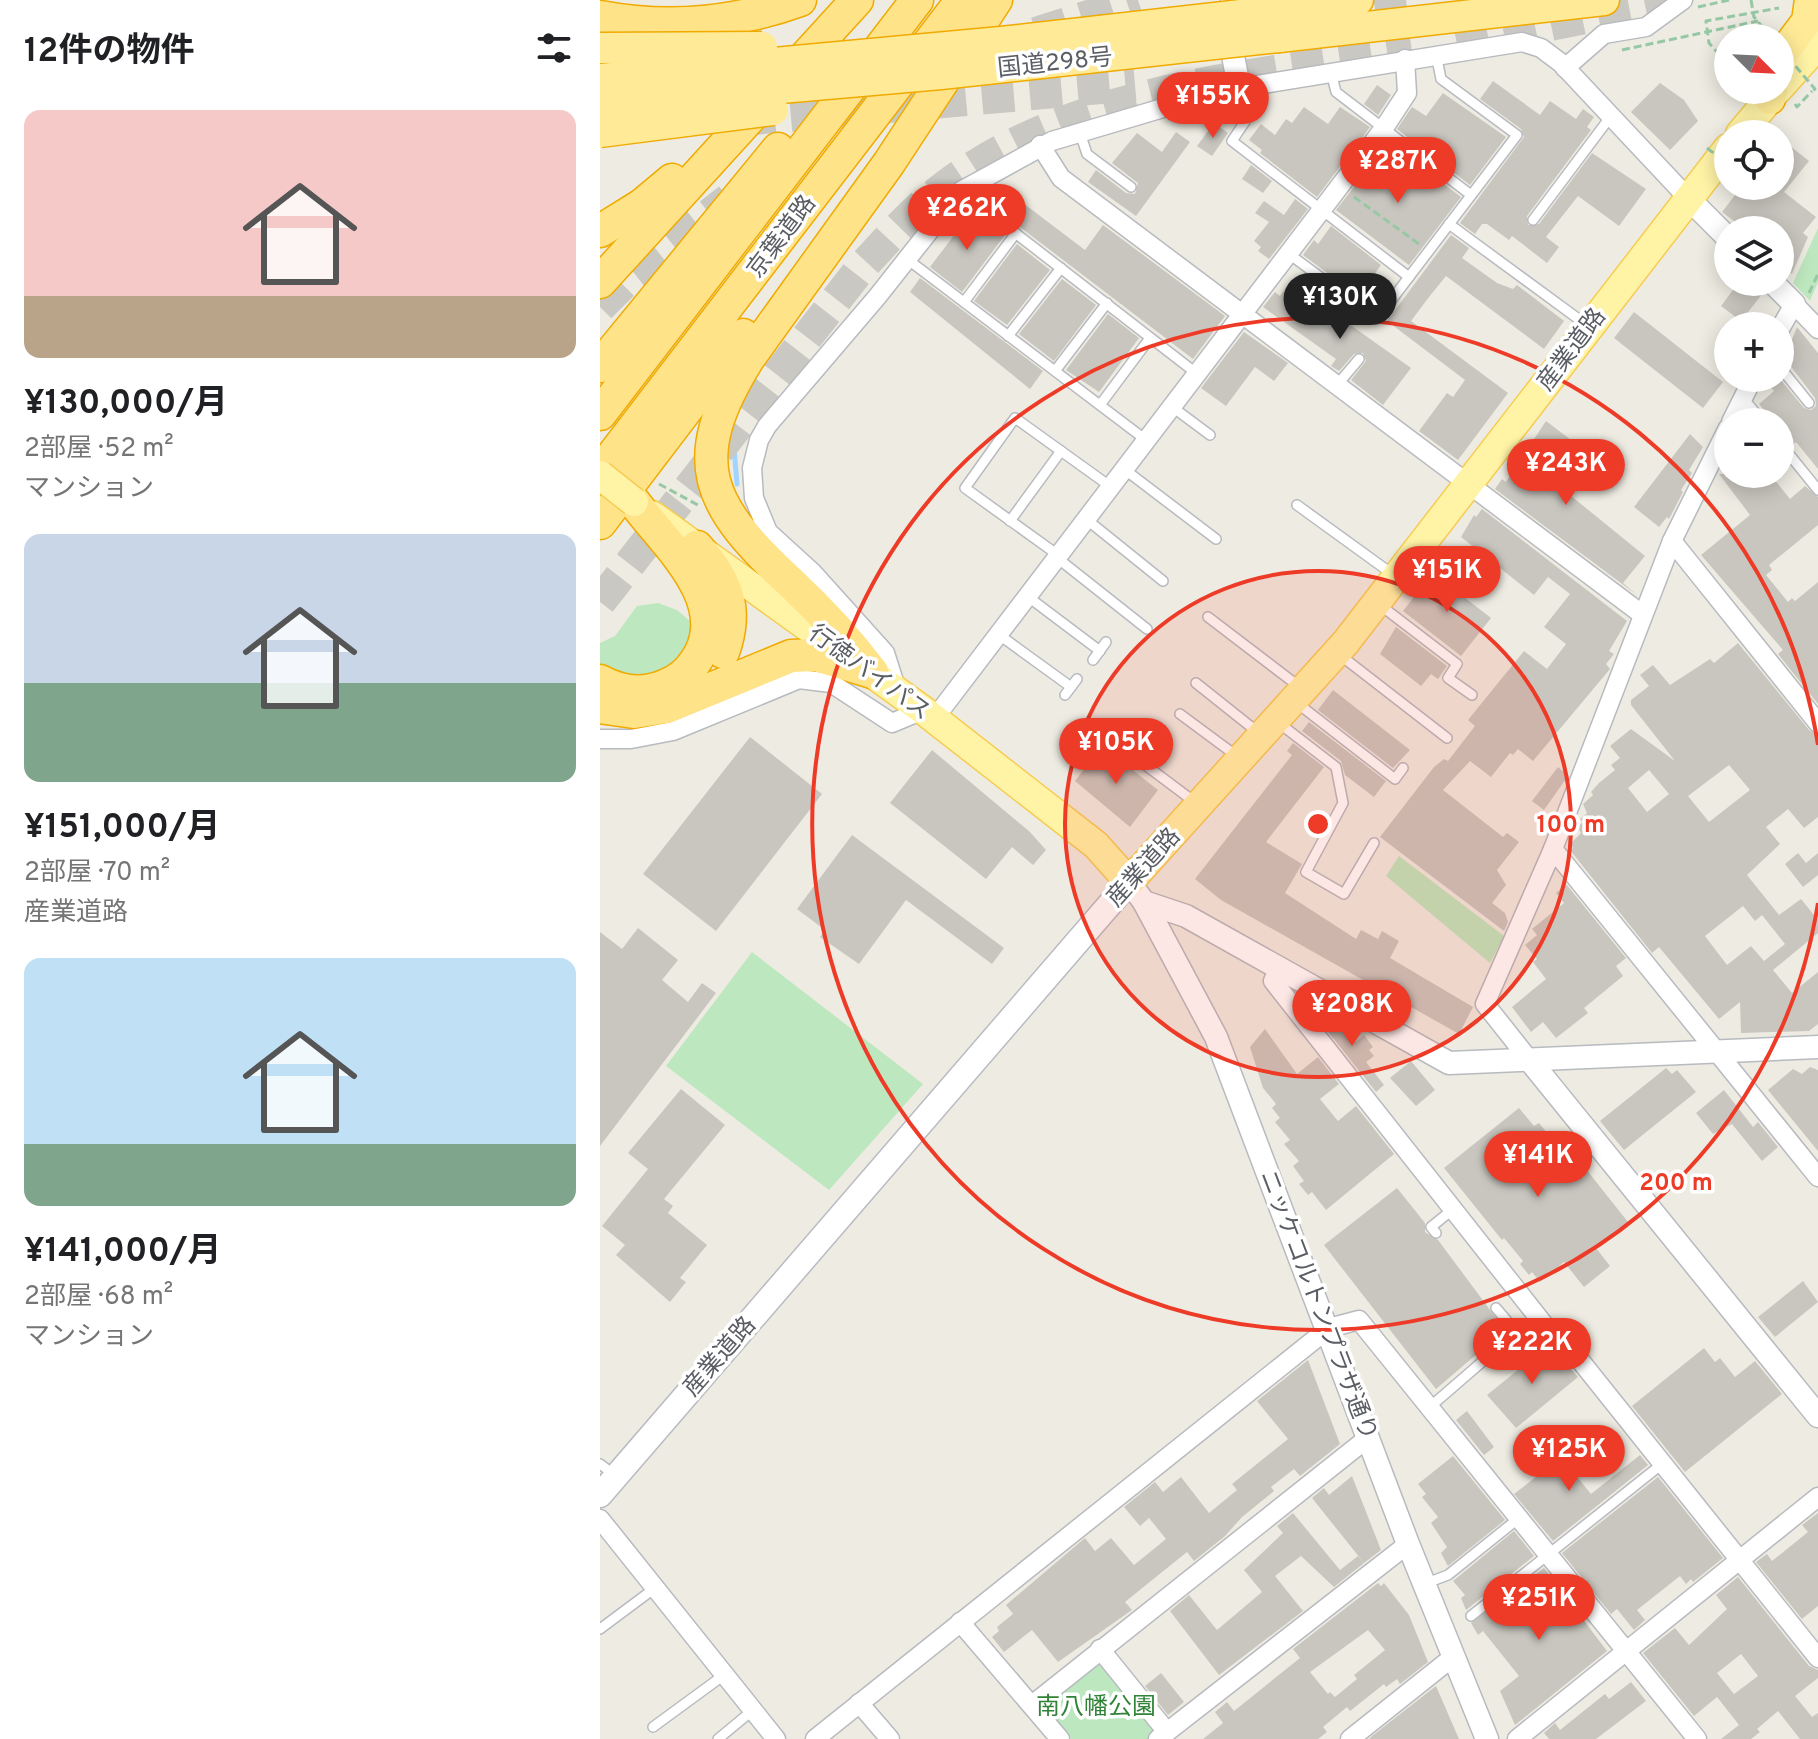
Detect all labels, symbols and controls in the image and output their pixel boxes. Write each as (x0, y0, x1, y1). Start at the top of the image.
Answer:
north arrow (1714, 24, 1794, 104)
map controls (1714, 24, 1794, 488)
icon: filters (532, 26, 576, 70)
text: 12件の物件 (24, 31, 194, 74)
street label: 国道298号 (996, 43, 1114, 85)
pin: ¥155K (1157, 72, 1269, 140)
text: ¥155K (1175, 81, 1251, 114)
button: locate (1714, 120, 1794, 200)
pin: ¥287K (1342, 137, 1454, 205)
text: ¥287K (1358, 146, 1438, 179)
icon: home (228, 162, 372, 306)
pin: ¥262K (911, 184, 1023, 252)
street label: 京葉道路 (742, 190, 823, 285)
text: ¥262K (926, 193, 1008, 226)
button: layers (1714, 216, 1794, 296)
pin: ¥130K (1284, 273, 1396, 341)
text: ¥130K (1302, 282, 1378, 315)
street label: 産業道路 (1532, 303, 1613, 398)
button: + (1714, 312, 1794, 392)
text: ¥130,000/月 (24, 383, 228, 426)
button: − (1714, 408, 1794, 488)
text: 2部屋 · 52 m² (24, 433, 174, 466)
pin: ¥243K (1510, 439, 1622, 507)
text: ¥243K (1525, 448, 1607, 481)
text: マンション (24, 473, 154, 506)
pin: ¥151K (1391, 546, 1503, 614)
text: ¥151K (1412, 555, 1482, 588)
icon: home (228, 586, 372, 730)
street label: 行徳バイパス (802, 619, 936, 728)
pin: ¥105K (1060, 718, 1172, 786)
text: ¥105K (1077, 727, 1155, 760)
text: ¥151,000/月 (24, 807, 221, 850)
centre of rings (1304, 810, 1332, 838)
text: 100 m (1537, 811, 1605, 841)
street label: 産業道路 (1101, 823, 1188, 914)
text: 2部屋 · 70 m² (24, 857, 170, 890)
text: 産業道路 (24, 897, 128, 930)
pin: ¥208K (1296, 980, 1408, 1048)
text: ¥208K (1310, 989, 1394, 1022)
icon: home (228, 1010, 372, 1154)
pin: ¥141K (1482, 1131, 1594, 1199)
text: ¥141K (1502, 1140, 1574, 1173)
street label: ニッケコルトンプラザ通り (1252, 1166, 1383, 1445)
text: 200 m (1639, 1169, 1713, 1199)
text: ¥141,000/月 (24, 1231, 222, 1274)
text: 2部屋 · 68 m² (24, 1281, 173, 1314)
street label: 産業道路 (678, 1311, 763, 1403)
pin: ¥222K (1476, 1318, 1588, 1386)
text: マンション (24, 1321, 154, 1354)
text: ¥222K (1491, 1327, 1573, 1360)
pin: ¥125K (1513, 1425, 1625, 1493)
text: ¥125K (1531, 1434, 1607, 1467)
pin: ¥251K (1483, 1574, 1595, 1642)
text: ¥251K (1501, 1583, 1577, 1616)
park label: 南八幡公園 (1036, 1693, 1156, 1723)

